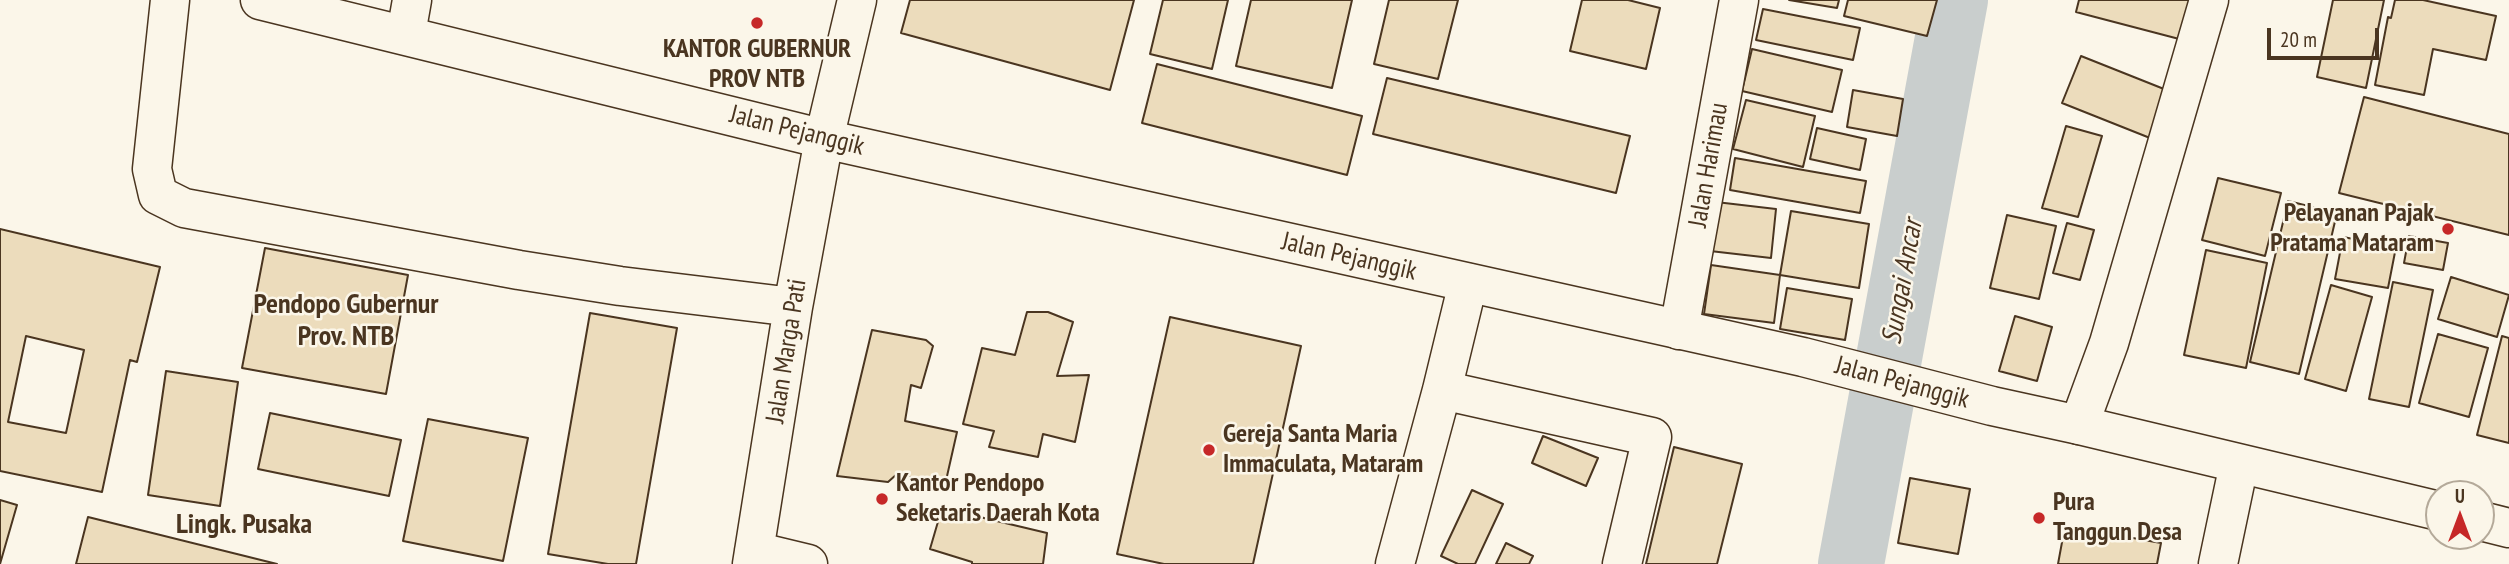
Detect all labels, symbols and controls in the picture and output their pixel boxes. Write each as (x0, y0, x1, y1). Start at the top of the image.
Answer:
scale bar (2271, 14, 2383, 58)
marker: KANTOR GUBERNUR PROV NTB (749, 15, 765, 31)
text: 20 m (2280, 26, 2317, 53)
place label: KANTOR GUBERNUR PROV NTB (663, 34, 851, 96)
street label: Jalan Pejanggik (727, 99, 867, 163)
street label: Jalan Harimau (1683, 100, 1735, 230)
place label: Pelayanan Pajak Pratama Mataram (2270, 198, 2434, 260)
water label: Sungai Ancar (1876, 217, 1930, 347)
marker: Pelayanan Pajak Pratama Mataram (2440, 221, 2456, 237)
street label: Jalan Pejanggik (1279, 226, 1419, 288)
street label: Jalan Marga Pati (760, 277, 814, 425)
district label: Pendopo Gubernur Prov. NTB (253, 288, 439, 354)
street label: Jalan Pejanggik (1832, 350, 1972, 416)
place label: Gereja Santa Maria Immaculata, Mataram (1223, 419, 1423, 480)
marker: Gereja Santa Maria Immaculata, Mataram (1201, 442, 1217, 458)
place label: Kantor Pendopo Seketaris Daerah Kota (896, 468, 1100, 530)
north arrow (2425, 480, 2495, 550)
text: U (2455, 484, 2465, 508)
place label: Pura Tanggun Desa (2053, 487, 2182, 548)
marker: Kantor Pendopo Seketaris Daerah Kota (874, 491, 890, 507)
district label: Lingk. Pusaka (176, 508, 312, 542)
marker: Pura Tanggun Desa (2031, 510, 2047, 526)

